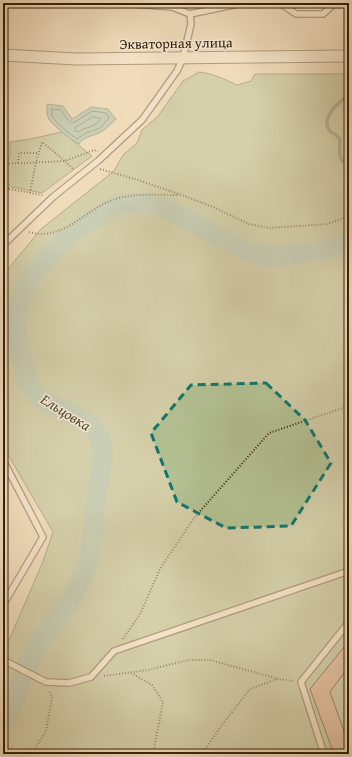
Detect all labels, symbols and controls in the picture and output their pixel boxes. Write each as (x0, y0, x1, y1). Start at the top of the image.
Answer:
street label: Экваторная улица (119, 32, 233, 54)
water label: Ельцовка (36, 388, 95, 436)

